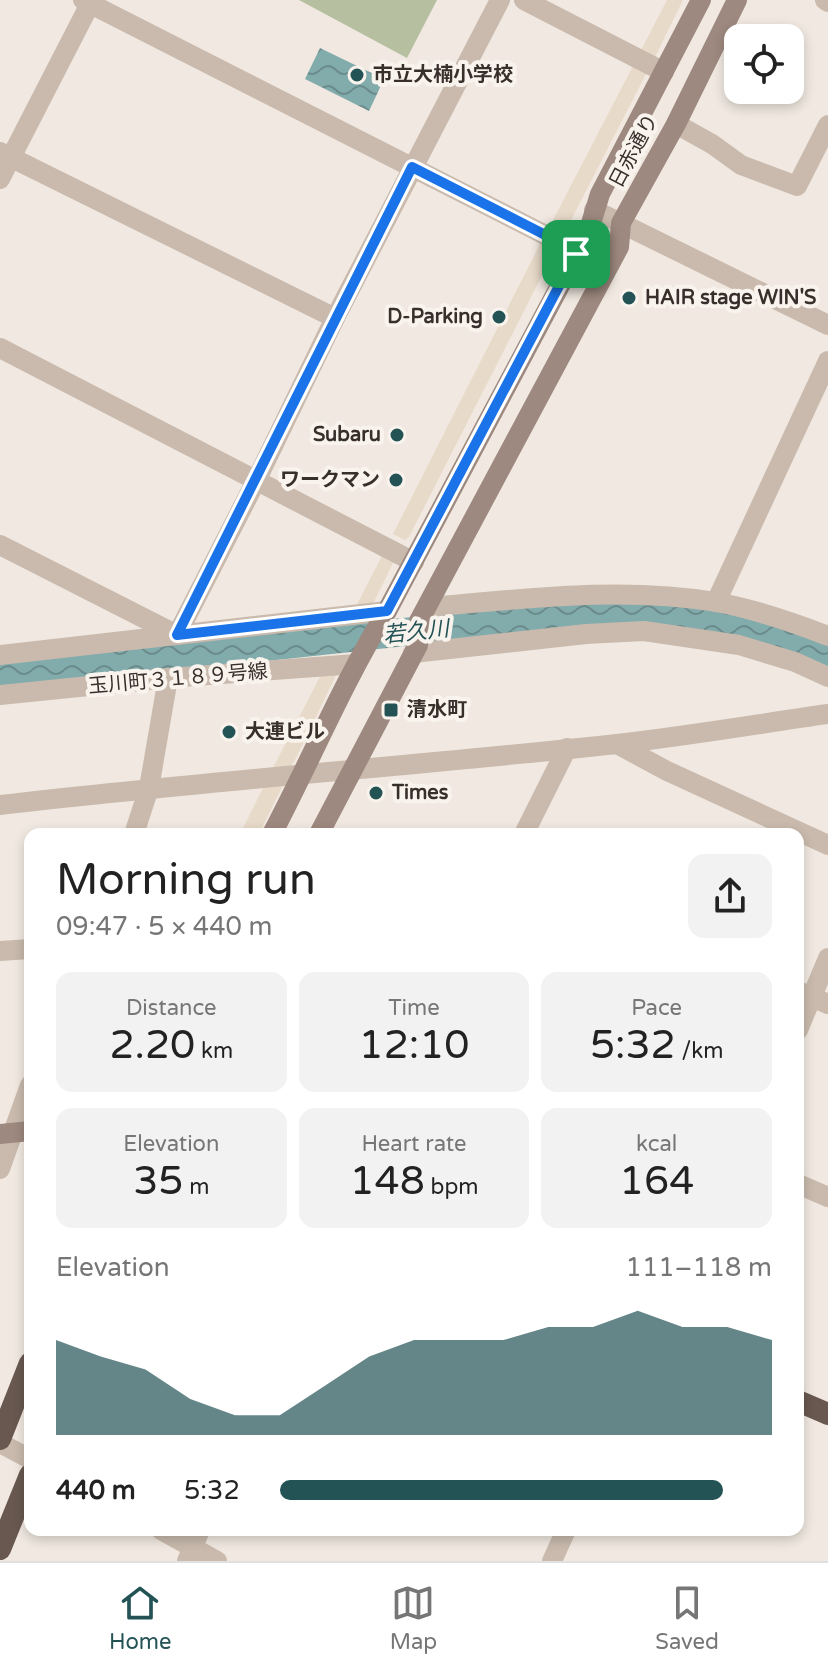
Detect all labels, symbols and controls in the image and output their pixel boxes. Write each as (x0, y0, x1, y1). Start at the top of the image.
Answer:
map controls (724, 24, 804, 104)
button: locate (724, 24, 804, 104)
place label: 市立大楠小学校 (373, 63, 513, 87)
marker: 市立大楠小学校 (348, 66, 366, 84)
street label: 日赤通り (605, 110, 663, 192)
pin (542, 220, 610, 288)
icon: arrive (554, 232, 598, 276)
place label: HAIR stage WIN'S (645, 286, 816, 310)
marker: HAIR stage WIN'S (620, 289, 638, 307)
place label: D-Parking (387, 305, 483, 329)
marker: D-Parking (490, 308, 508, 326)
place label: Subaru (313, 423, 381, 447)
marker: Subaru (388, 426, 406, 444)
place label: ワークマン (280, 468, 380, 492)
marker: ワークマン (387, 471, 405, 489)
water label: 若久川 (382, 615, 452, 648)
street label: 玉川町３１８９号線 (87, 659, 269, 699)
place label: 清水町 (407, 698, 467, 722)
marker: 清水町 (382, 701, 400, 719)
place label: 大連ビル (245, 720, 325, 744)
marker: 大連ビル (220, 723, 238, 741)
place label: Times (391, 781, 449, 805)
marker: Times (367, 784, 385, 802)
text: Morning run (56, 854, 316, 907)
button: share (688, 854, 772, 938)
text: 09:47 · 5 × 440 m (56, 911, 272, 942)
text: Distance (126, 995, 217, 1021)
text: Time (388, 995, 440, 1021)
text: Pace (631, 995, 682, 1021)
text: 2.20 (109, 1021, 195, 1069)
text: 12:10 (359, 1021, 469, 1069)
text: 5:32 (590, 1021, 676, 1069)
text: km (195, 1038, 233, 1064)
text: /km (676, 1038, 723, 1064)
text: Elevation (123, 1131, 219, 1157)
text: Heart rate (362, 1131, 466, 1157)
text: kcal (636, 1131, 677, 1157)
text: 35 (133, 1157, 183, 1205)
text: 148 (349, 1157, 425, 1205)
text: 164 (619, 1157, 694, 1205)
text: m (183, 1174, 209, 1200)
text: bpm (425, 1174, 479, 1200)
text: Elevation (56, 1252, 170, 1283)
text: 111–118 m (626, 1252, 772, 1283)
text: 440 m (56, 1475, 136, 1506)
text: 5:32 (184, 1475, 240, 1506)
tab: Home (109, 1581, 171, 1655)
tab: Map (390, 1581, 437, 1655)
tab: Saved (655, 1581, 719, 1655)

